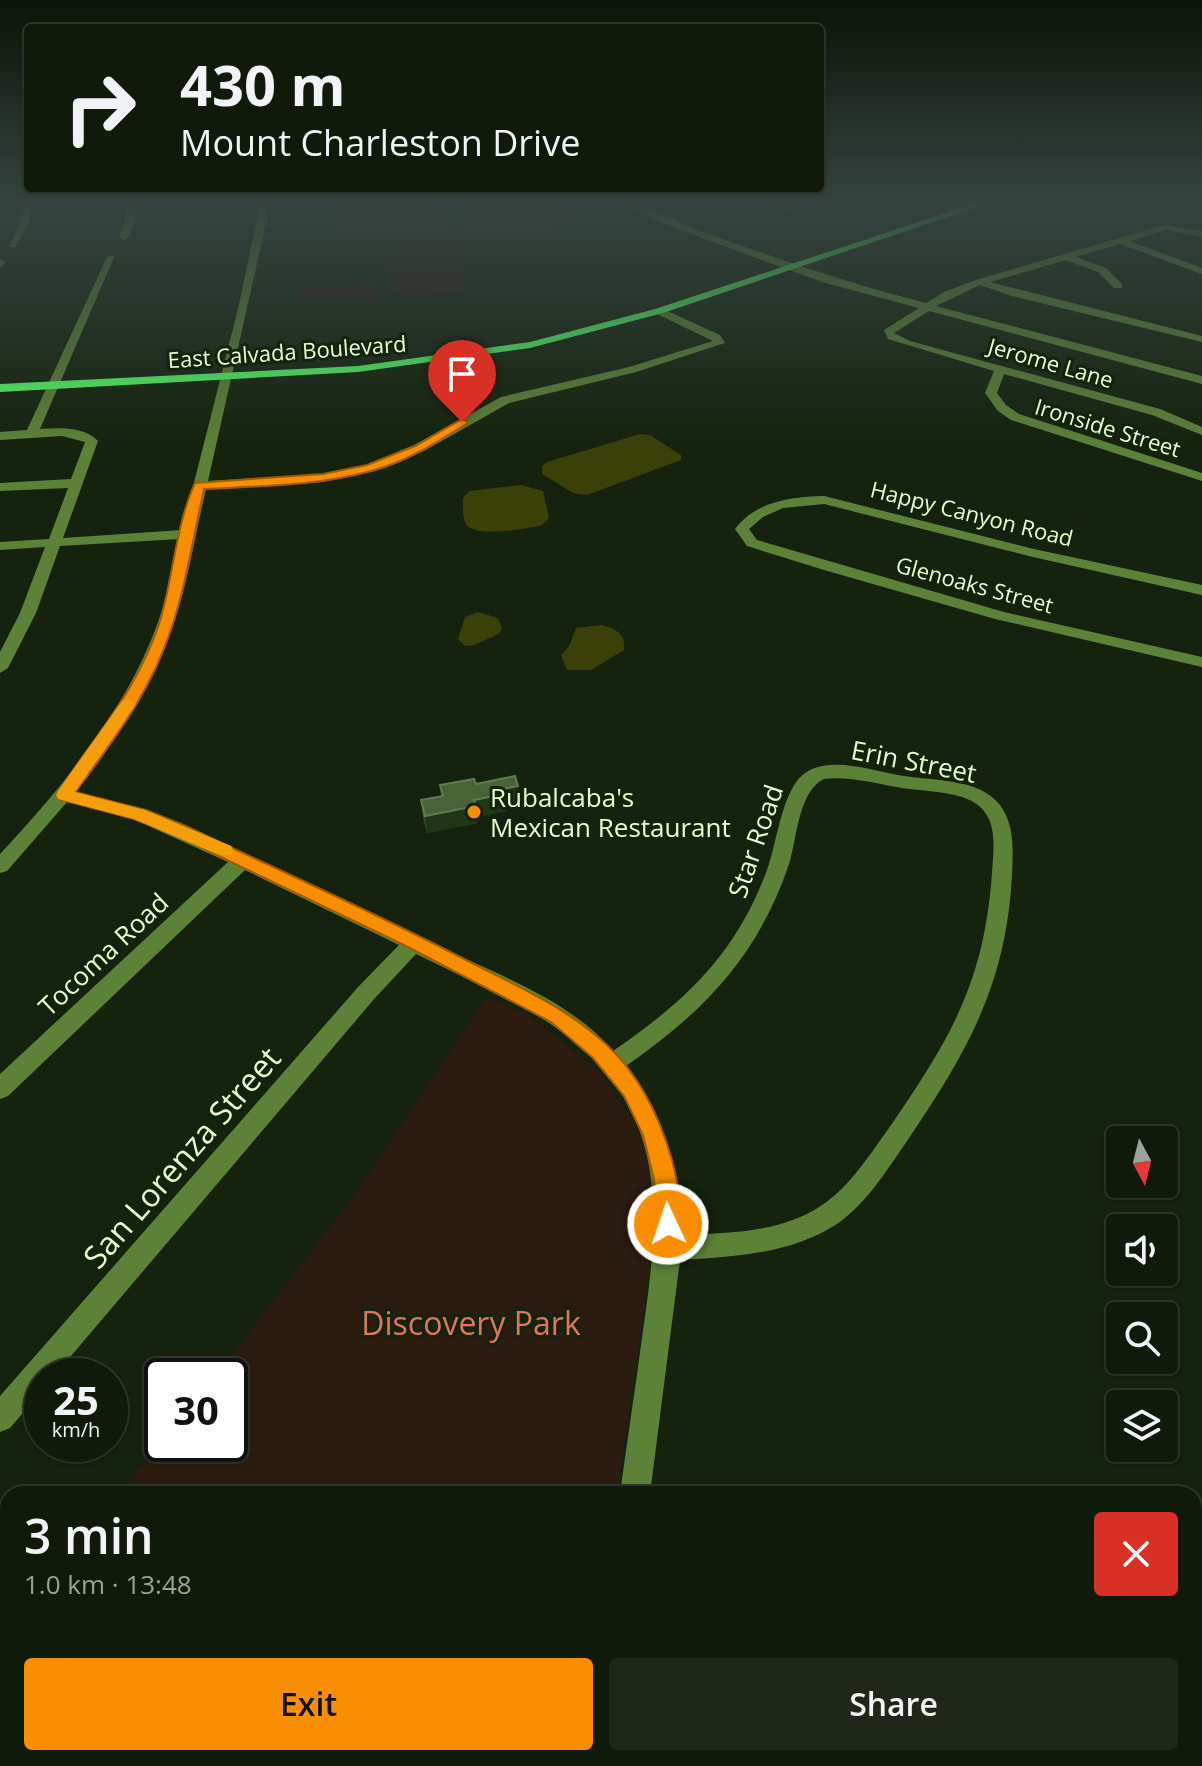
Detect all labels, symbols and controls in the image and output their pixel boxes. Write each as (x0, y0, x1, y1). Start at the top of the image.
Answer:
text: 430 m (180, 46, 346, 122)
icon: right (48, 56, 152, 160)
text: Mount Charleston Drive (180, 118, 580, 167)
street label: East Calvada Boulevard (167, 328, 407, 374)
street label: Jerome Lane (983, 329, 1117, 394)
pin (428, 340, 496, 422)
icon: arrive (440, 352, 484, 396)
street label: Ironside Street (1031, 391, 1185, 463)
street label: Happy Canyon Road (868, 473, 1076, 553)
street label: Glenoaks Street (893, 549, 1057, 620)
street label: Erin Street (848, 731, 980, 791)
place label: Rubalcaba's Mexican Restaurant (490, 779, 731, 845)
street label: Star Road (719, 780, 791, 902)
marker: Rubalcaba's Mexican Restaurant (465, 803, 483, 821)
street label: Tocoma Road (30, 884, 176, 1024)
street label: San Lorenza Street (73, 1037, 289, 1277)
north arrow (1106, 1126, 1178, 1198)
map controls (1106, 1126, 1178, 1462)
position arrow (626, 1182, 710, 1266)
button: sound (1106, 1214, 1178, 1286)
park label: Discovery Park (361, 1301, 581, 1344)
button: search (1106, 1302, 1178, 1374)
speed limit sign: 30 (144, 1358, 248, 1462)
text: 25 (53, 1372, 99, 1427)
button: layers (1106, 1390, 1178, 1462)
text: km/h (52, 1416, 100, 1443)
text: 3 min (24, 1503, 154, 1568)
button: close (1094, 1512, 1178, 1596)
text: 1.0 km · 13:48 (24, 1566, 192, 1602)
button: Exit (24, 1658, 593, 1750)
button: Share (609, 1658, 1178, 1750)

